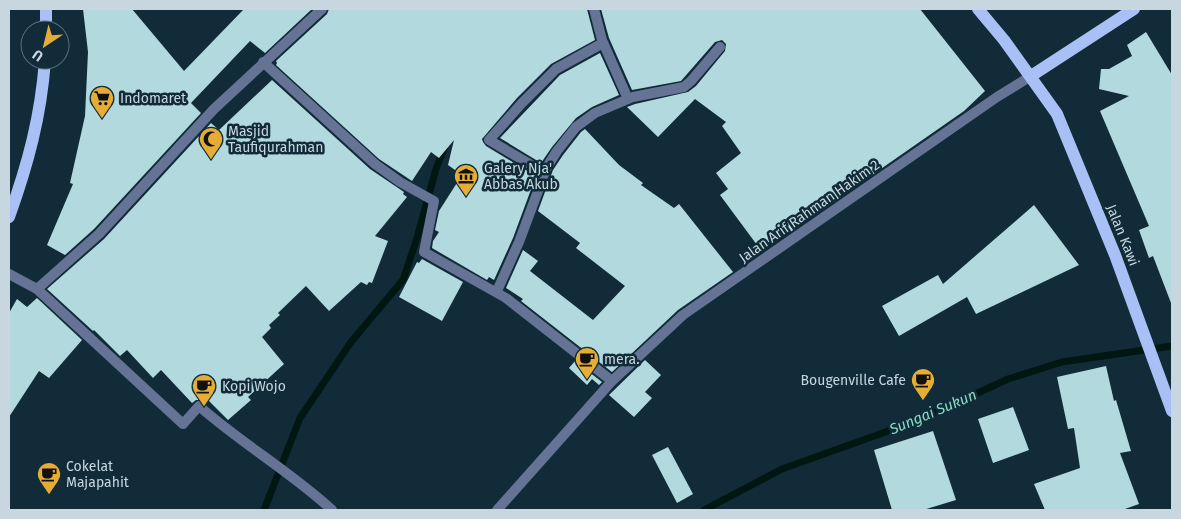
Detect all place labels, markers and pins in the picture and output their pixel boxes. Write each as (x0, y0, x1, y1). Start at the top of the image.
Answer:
supermarket icon: Indomaret (89, 85, 115, 119)
place label: Indomaret (120, 90, 187, 107)
place label: Masjid Taufiqurahman (228, 123, 323, 156)
mosque icon: Masjid Taufiqurahman (198, 126, 224, 160)
place label: Galery Nja' Abbas Akub (484, 160, 558, 193)
museum icon: Galery Nja' Abbas Akub (453, 163, 479, 197)
cafe icon: mera. (574, 346, 600, 380)
place label: mera. (604, 351, 640, 368)
cafe icon: Bougenville Cafe (910, 367, 936, 401)
place label: Bougenville Cafe (801, 372, 906, 389)
cafe icon: Kopi Wojo (191, 373, 217, 407)
place label: Kopi Wojo (222, 378, 286, 395)
place label: Cokelat Majapahit (66, 458, 130, 491)
cafe icon: Cokelat Majapahit (36, 461, 62, 495)

